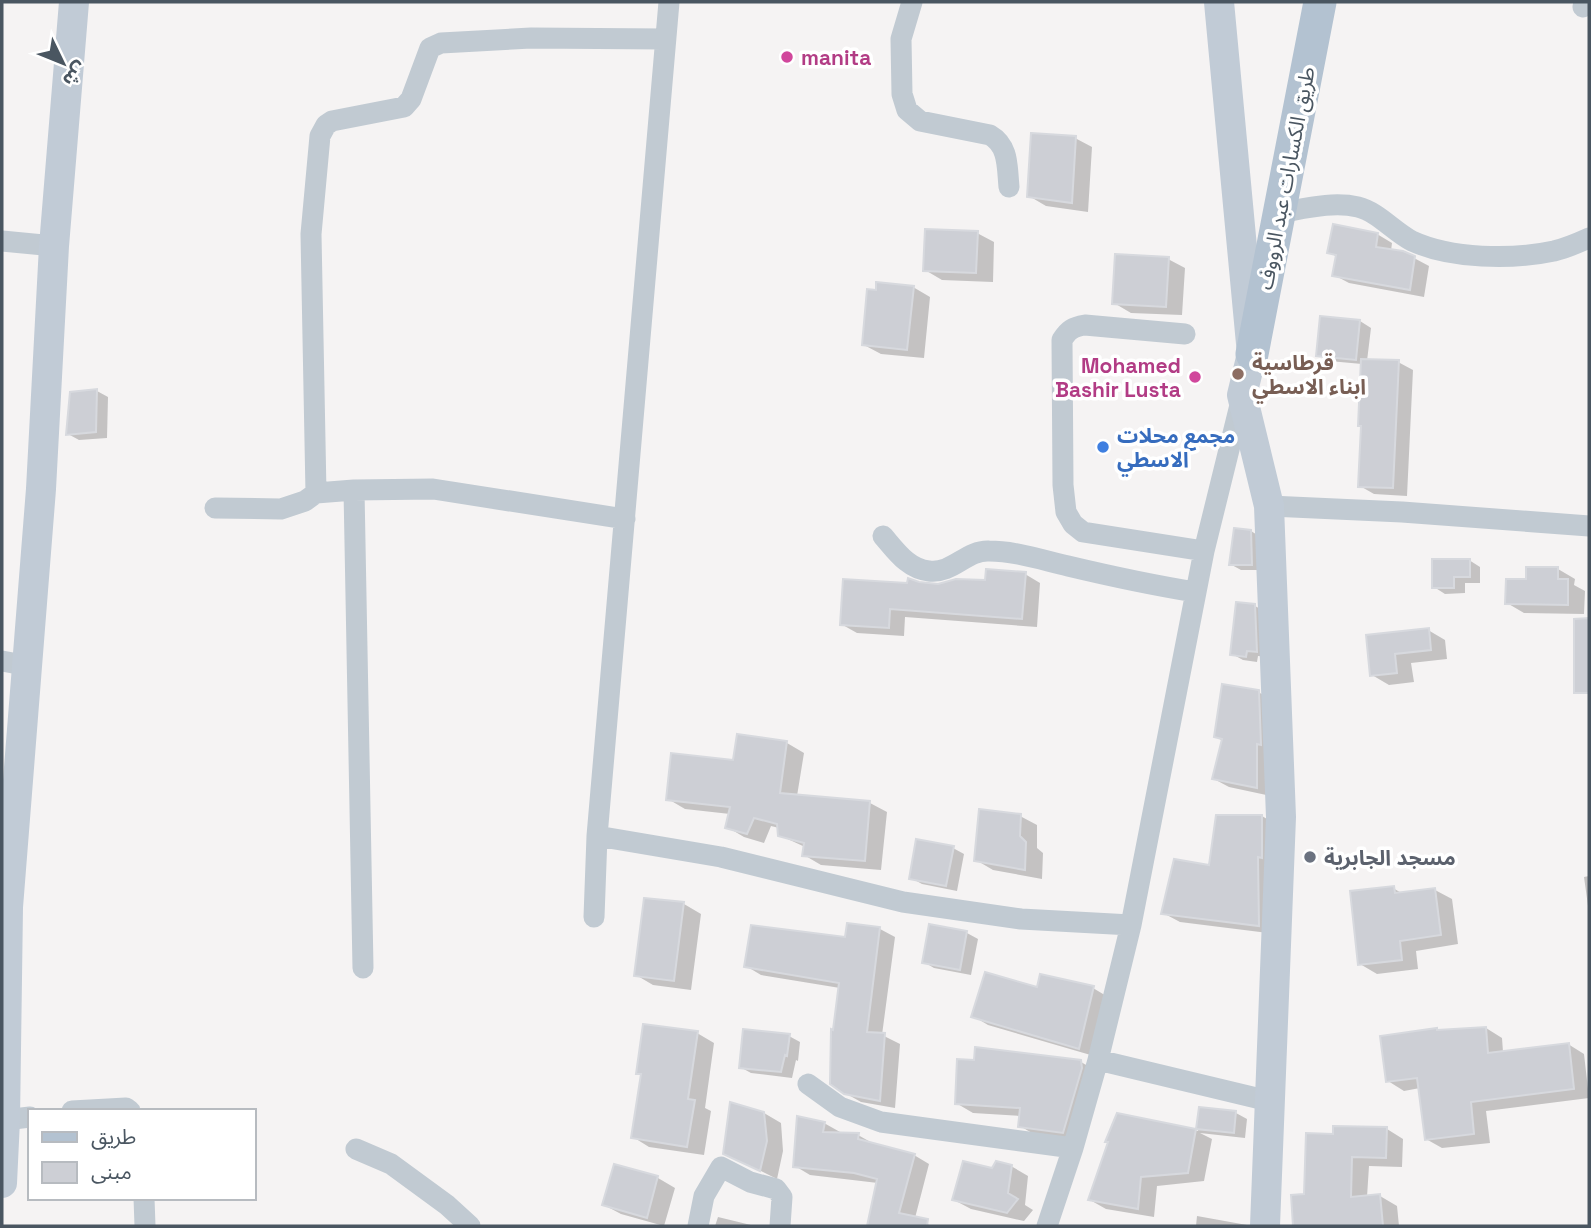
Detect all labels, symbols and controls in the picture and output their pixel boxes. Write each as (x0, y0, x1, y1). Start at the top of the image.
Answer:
north arrow (28, 28, 98, 98)
place label: manita (801, 44, 871, 71)
marker: manita (779, 49, 795, 65)
text: ش (57, 56, 93, 92)
street label: طريق الكسارات عبد الرووف (1251, 64, 1321, 292)
place label: قرطاسية ابناء الاسطي (1252, 349, 1366, 403)
place label: Mohamed Bashir Lusta (1055, 352, 1181, 403)
marker: قرطاسية ابناء الاسطي (1230, 366, 1246, 382)
marker: Mohamed Bashir Lusta (1187, 369, 1203, 385)
place label: مجمع محلات الاسطي (1117, 422, 1235, 476)
marker: مجمع محلات الاسطي (1095, 439, 1111, 455)
place label: مسجد الجابرية (1324, 844, 1456, 871)
marker: مسجد الجابرية (1302, 849, 1318, 865)
legend (28, 1109, 256, 1200)
text: طريق (91, 1123, 136, 1150)
text: مبنى (91, 1158, 132, 1185)

